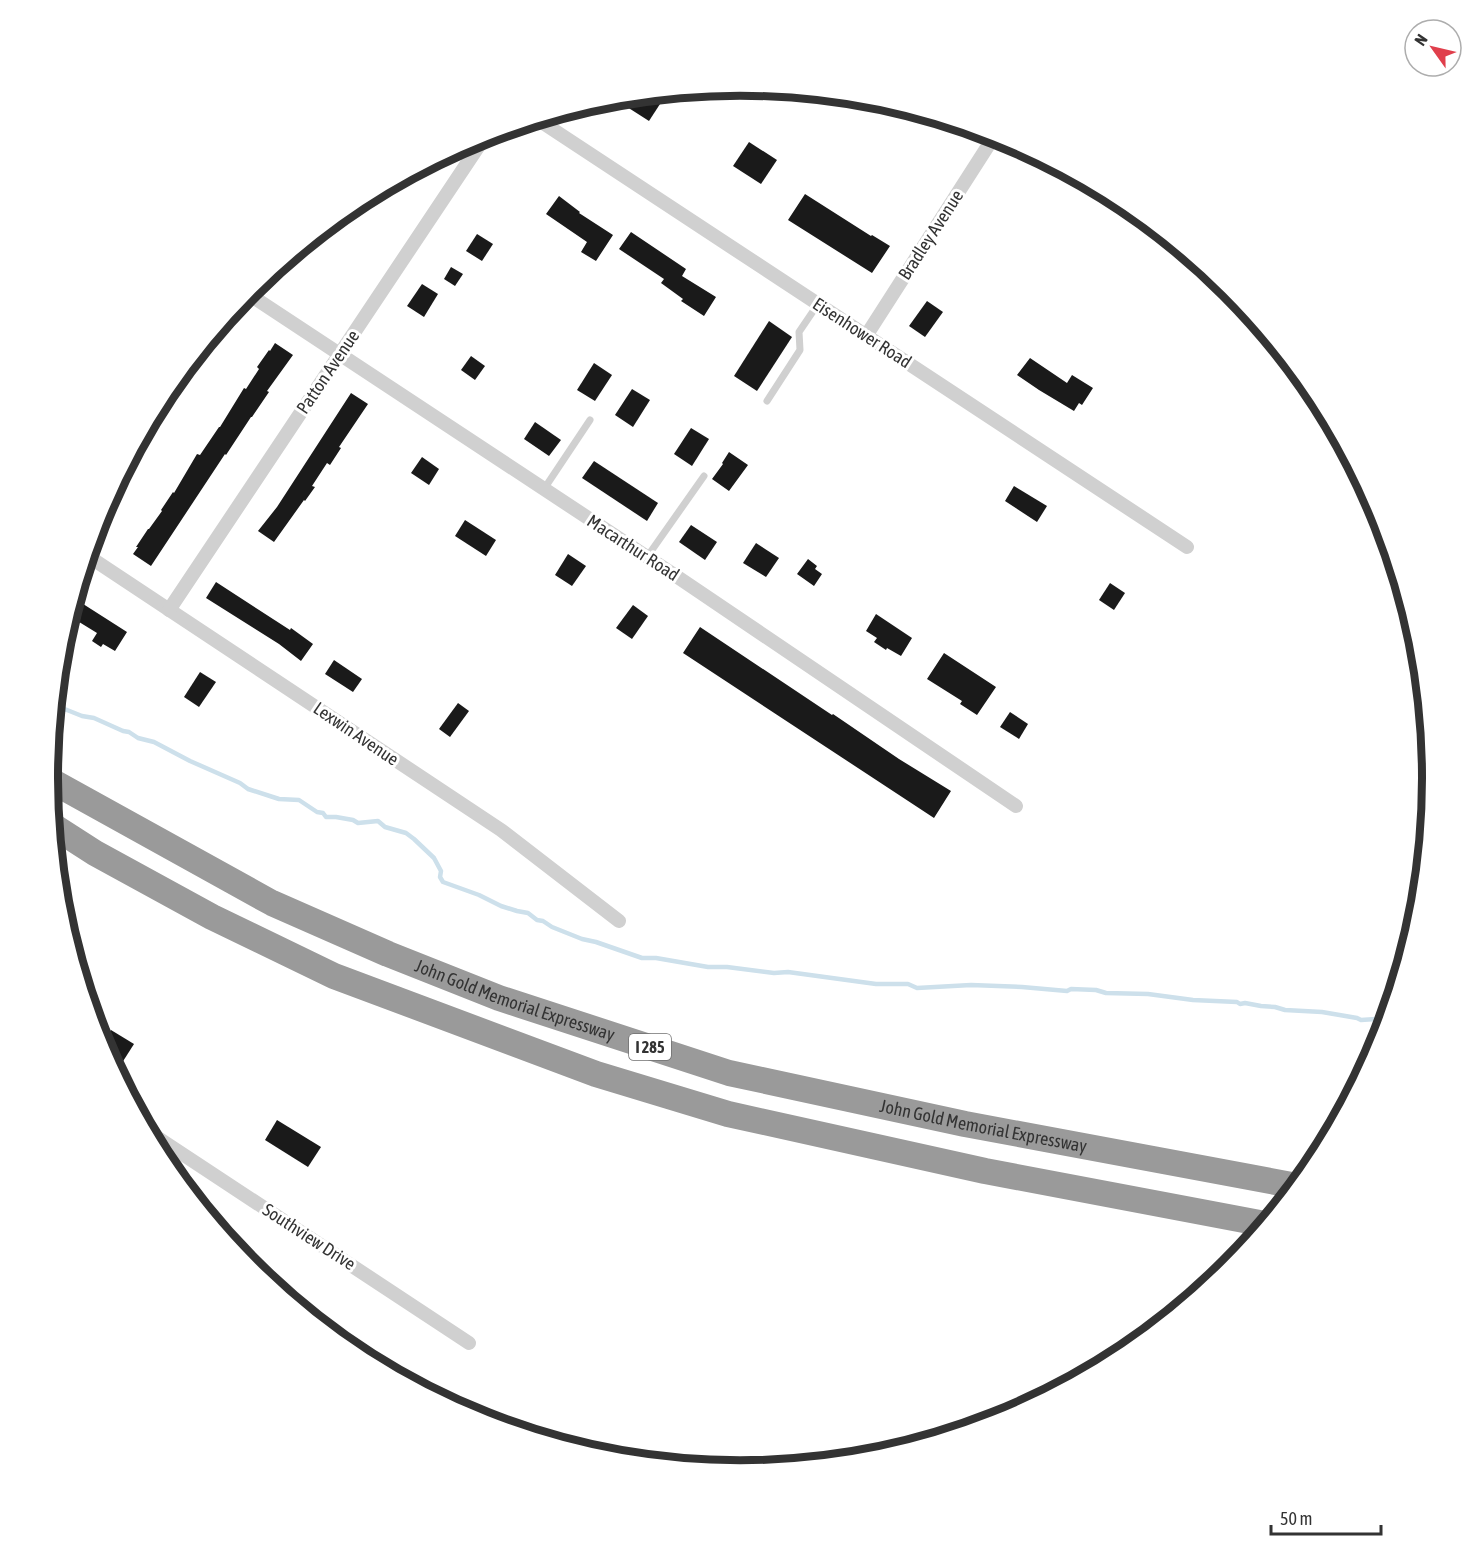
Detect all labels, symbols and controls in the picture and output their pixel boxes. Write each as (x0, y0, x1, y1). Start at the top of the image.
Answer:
north arrow (1403, 18, 1463, 78)
text: N (1410, 31, 1431, 49)
street label: Bradley Avenue (894, 186, 967, 284)
street label: Eisenhower Road (809, 293, 915, 372)
street label: Patton Avenue (292, 326, 363, 418)
street label: Macarthur Road (583, 510, 683, 585)
street label: Lexwin Avenue (310, 697, 403, 770)
street label: John Gold Memorial Expressway (412, 955, 618, 1045)
road number: I 285 (629, 1034, 671, 1060)
street label: John Gold Memorial Expressway (878, 1095, 1089, 1157)
street label: Southview Drive (259, 1199, 360, 1274)
scale bar (1271, 1498, 1380, 1536)
text: 50 m (1280, 1508, 1312, 1529)

